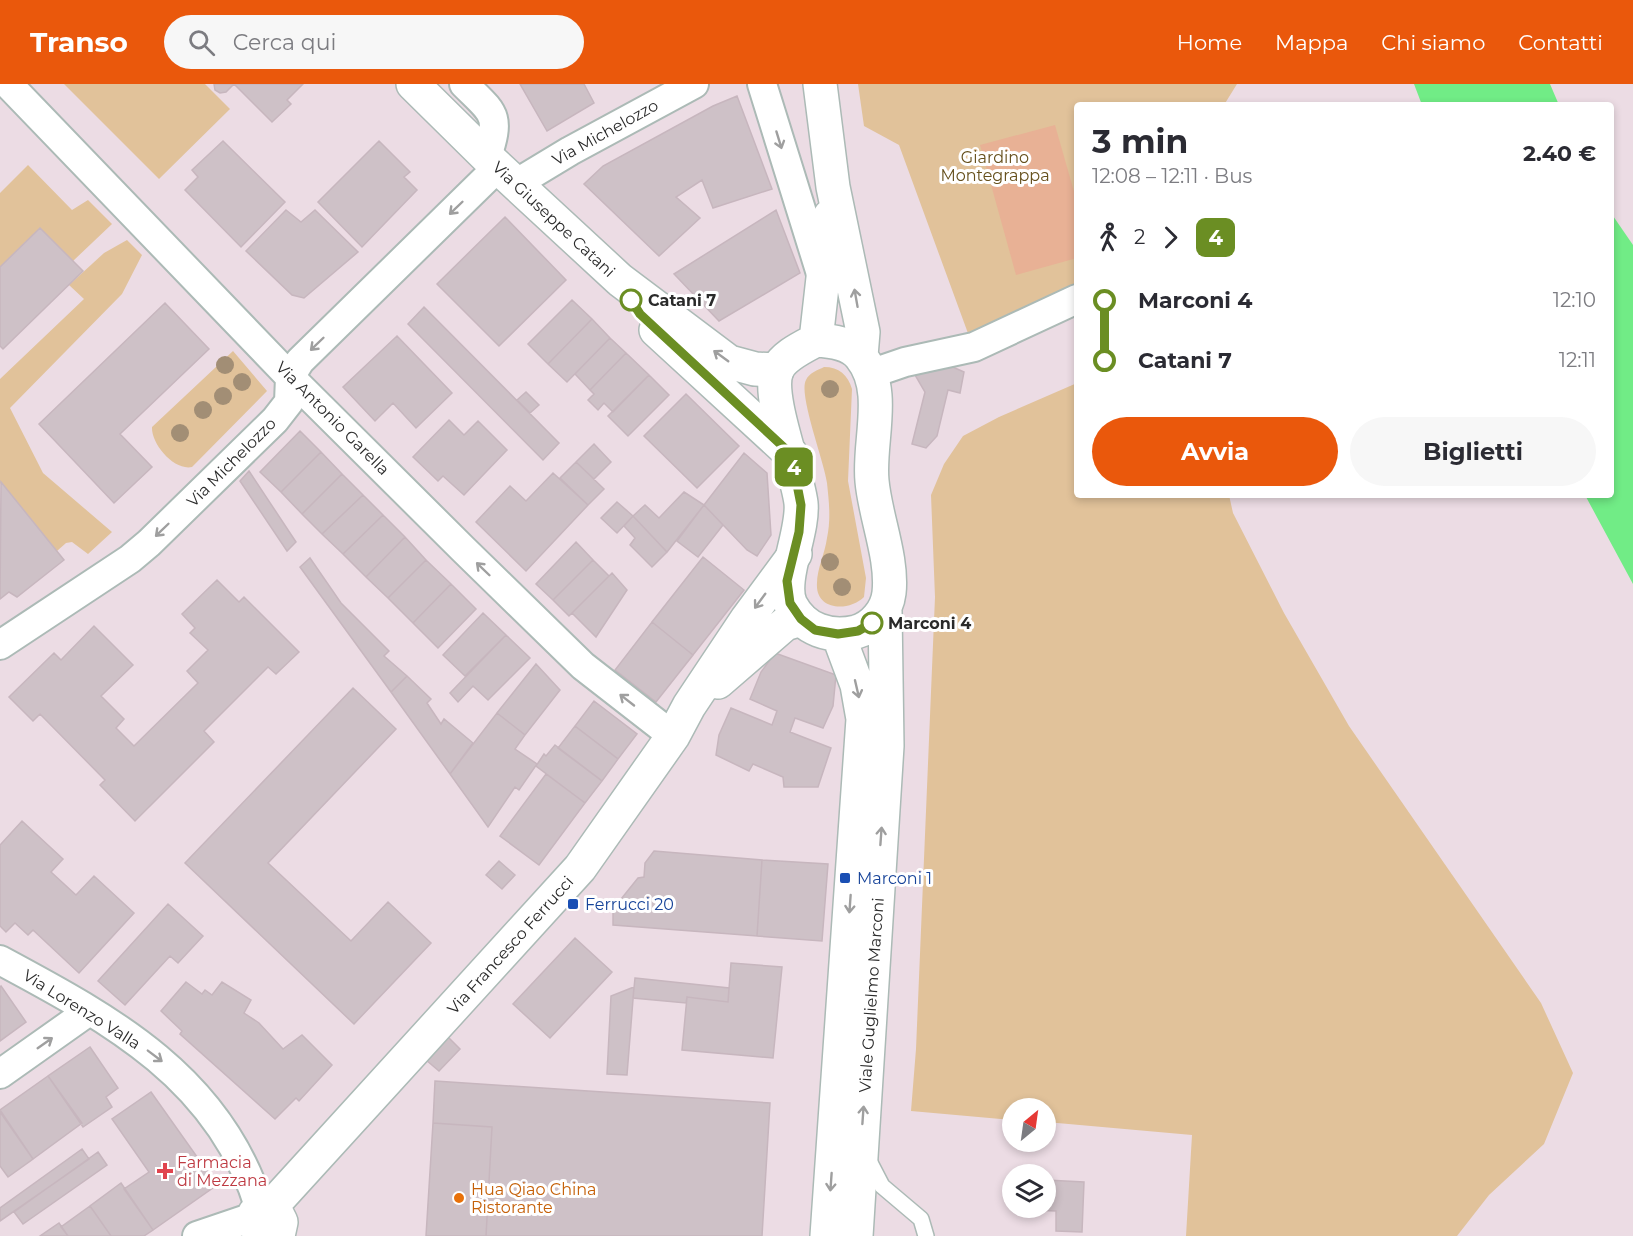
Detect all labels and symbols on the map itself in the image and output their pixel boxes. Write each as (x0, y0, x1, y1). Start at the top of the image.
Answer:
street label: Via Michelozzo (549, 95, 662, 169)
one-way arrow (774, 130, 785, 149)
park label: Giardino Montegrappa (940, 148, 1050, 185)
street label: Via Giuseppe Catani (488, 158, 619, 281)
one-way arrow (449, 200, 464, 215)
one-way arrow (851, 288, 862, 308)
marker: Catani 7 (620, 289, 642, 311)
place label: Catani 7 (648, 291, 716, 310)
one-way arrow (309, 337, 324, 352)
one-way arrow (714, 350, 730, 363)
street label: Via Antonio Garella (272, 358, 393, 479)
street label: Via Michelozzo (183, 414, 280, 511)
line badge: 4 (774, 448, 814, 487)
one-way arrow (155, 523, 170, 537)
one-way arrow (476, 561, 491, 576)
one-way arrow (754, 593, 766, 609)
marker: Marconi 4 (861, 612, 883, 634)
place label: Marconi 4 (888, 614, 971, 633)
one-way arrow (851, 679, 863, 698)
one-way arrow (619, 694, 635, 707)
one-way arrow (876, 827, 887, 847)
place label: Marconi 1 (857, 869, 932, 888)
marker: Marconi 1 (838, 871, 852, 885)
street label: Via Francesco Ferrucci (443, 872, 577, 1018)
one-way arrow (844, 893, 855, 913)
place label: Ferrucci 20 (585, 895, 674, 914)
marker: Ferrucci 20 (566, 897, 580, 911)
street label: Viale Guglielmo Marconi (855, 897, 888, 1093)
street label: Via Lorenzo Valla (20, 966, 144, 1053)
one-way arrow (36, 1037, 52, 1049)
one-way arrow (147, 1049, 163, 1062)
north arrow (1002, 1098, 1056, 1152)
one-way arrow (858, 1105, 869, 1125)
place label: Farmacia di Mezzana (177, 1153, 267, 1190)
marker: Farmacia di Mezzana (158, 1164, 172, 1178)
one-way arrow (825, 1172, 836, 1192)
place label: Hua Qiao China Ristorante (471, 1180, 597, 1217)
marker: Hua Qiao China Ristorante (452, 1191, 466, 1205)

